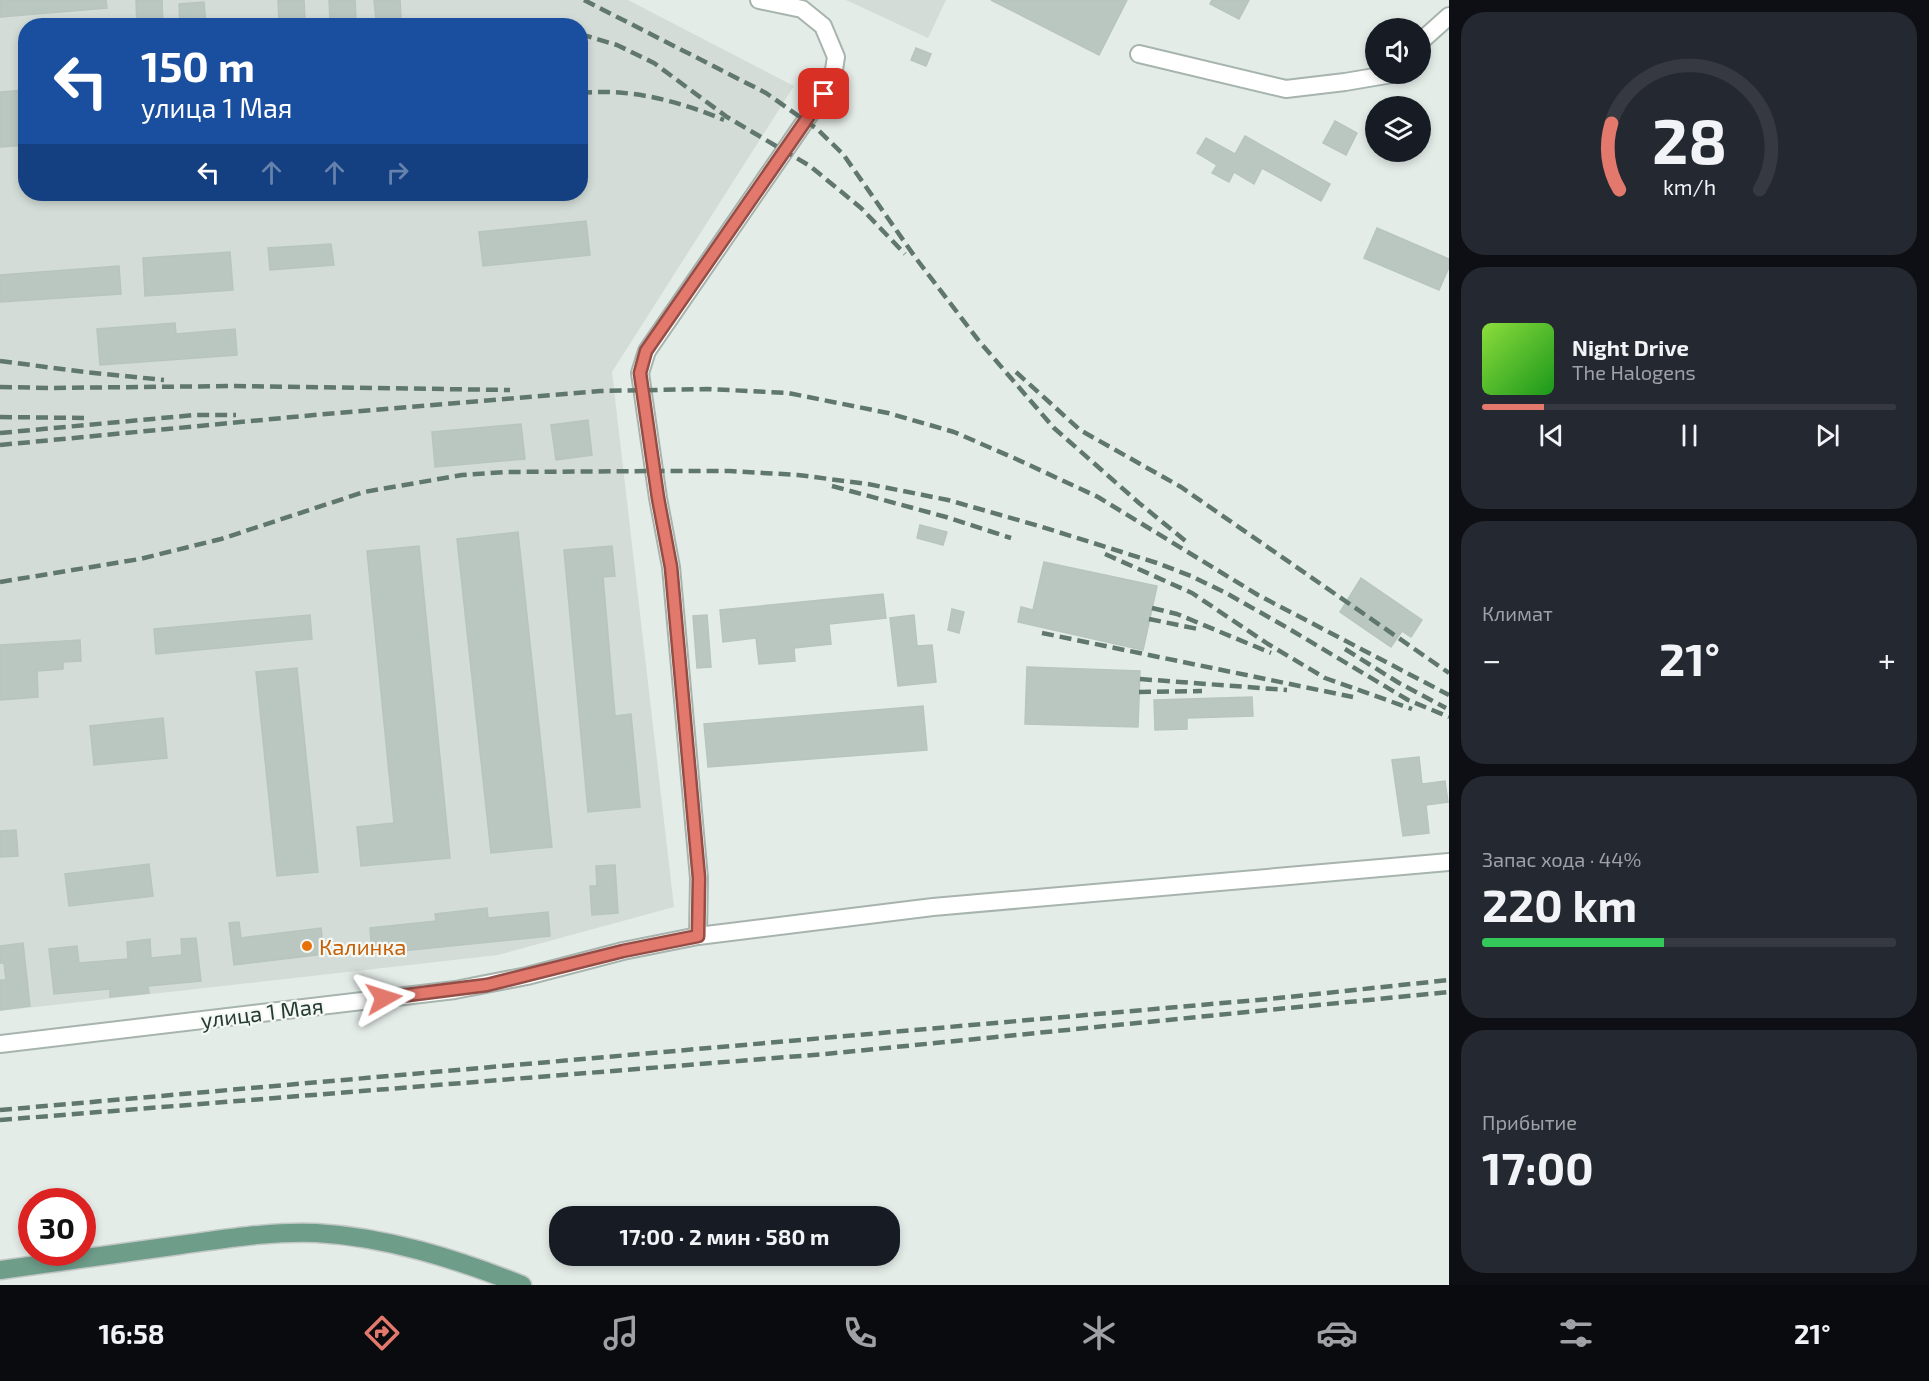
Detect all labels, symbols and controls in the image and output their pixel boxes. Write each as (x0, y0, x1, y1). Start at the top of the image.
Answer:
map controls (1365, 18, 1431, 162)
button: sound (1365, 18, 1431, 84)
text: 150 m (141, 40, 255, 90)
icon: left (42, 42, 120, 120)
pin (798, 68, 849, 119)
icon: arrive (807, 77, 840, 110)
text: улица 1 Мая (141, 91, 292, 123)
button: layers (1365, 96, 1431, 162)
text: 28 (1651, 102, 1727, 177)
icon: left (192, 156, 225, 189)
icon: ahead (255, 156, 288, 189)
icon: ahead (318, 156, 351, 189)
icon: right (381, 156, 414, 189)
text: km/h (1662, 175, 1716, 200)
text: Night Drive (1572, 334, 1689, 360)
text: The Halogens (1572, 360, 1696, 384)
icon: previous (1535, 419, 1568, 452)
icon: pause (1673, 419, 1706, 452)
icon: next (1811, 419, 1844, 452)
text: Климат (1482, 601, 1553, 625)
text: 21° (1659, 631, 1720, 685)
text: − (1482, 639, 1501, 679)
text: + (1878, 639, 1896, 679)
text: Запас хода · 44% (1482, 847, 1641, 871)
text: 220 km (1482, 877, 1637, 931)
place label: Калинка (319, 933, 406, 959)
marker: Калинка (300, 939, 314, 953)
position arrow (352, 966, 416, 1030)
street label: улица 1 Мая (199, 992, 325, 1033)
text: Прибытие (1482, 1110, 1577, 1134)
text: 17:00 (1482, 1140, 1594, 1194)
speed limit sign: 30 (18, 1188, 96, 1266)
text: 17:00 · 2 мин · 580 m (620, 1223, 830, 1249)
icon: directions (361, 1312, 403, 1354)
icon: music (600, 1312, 642, 1354)
icon: phone (839, 1312, 881, 1354)
icon: climate (1078, 1312, 1120, 1354)
icon: car (1316, 1312, 1358, 1354)
icon: filters (1555, 1312, 1597, 1354)
text: 16:58 (98, 1317, 165, 1349)
text: 21° (1794, 1317, 1831, 1349)

